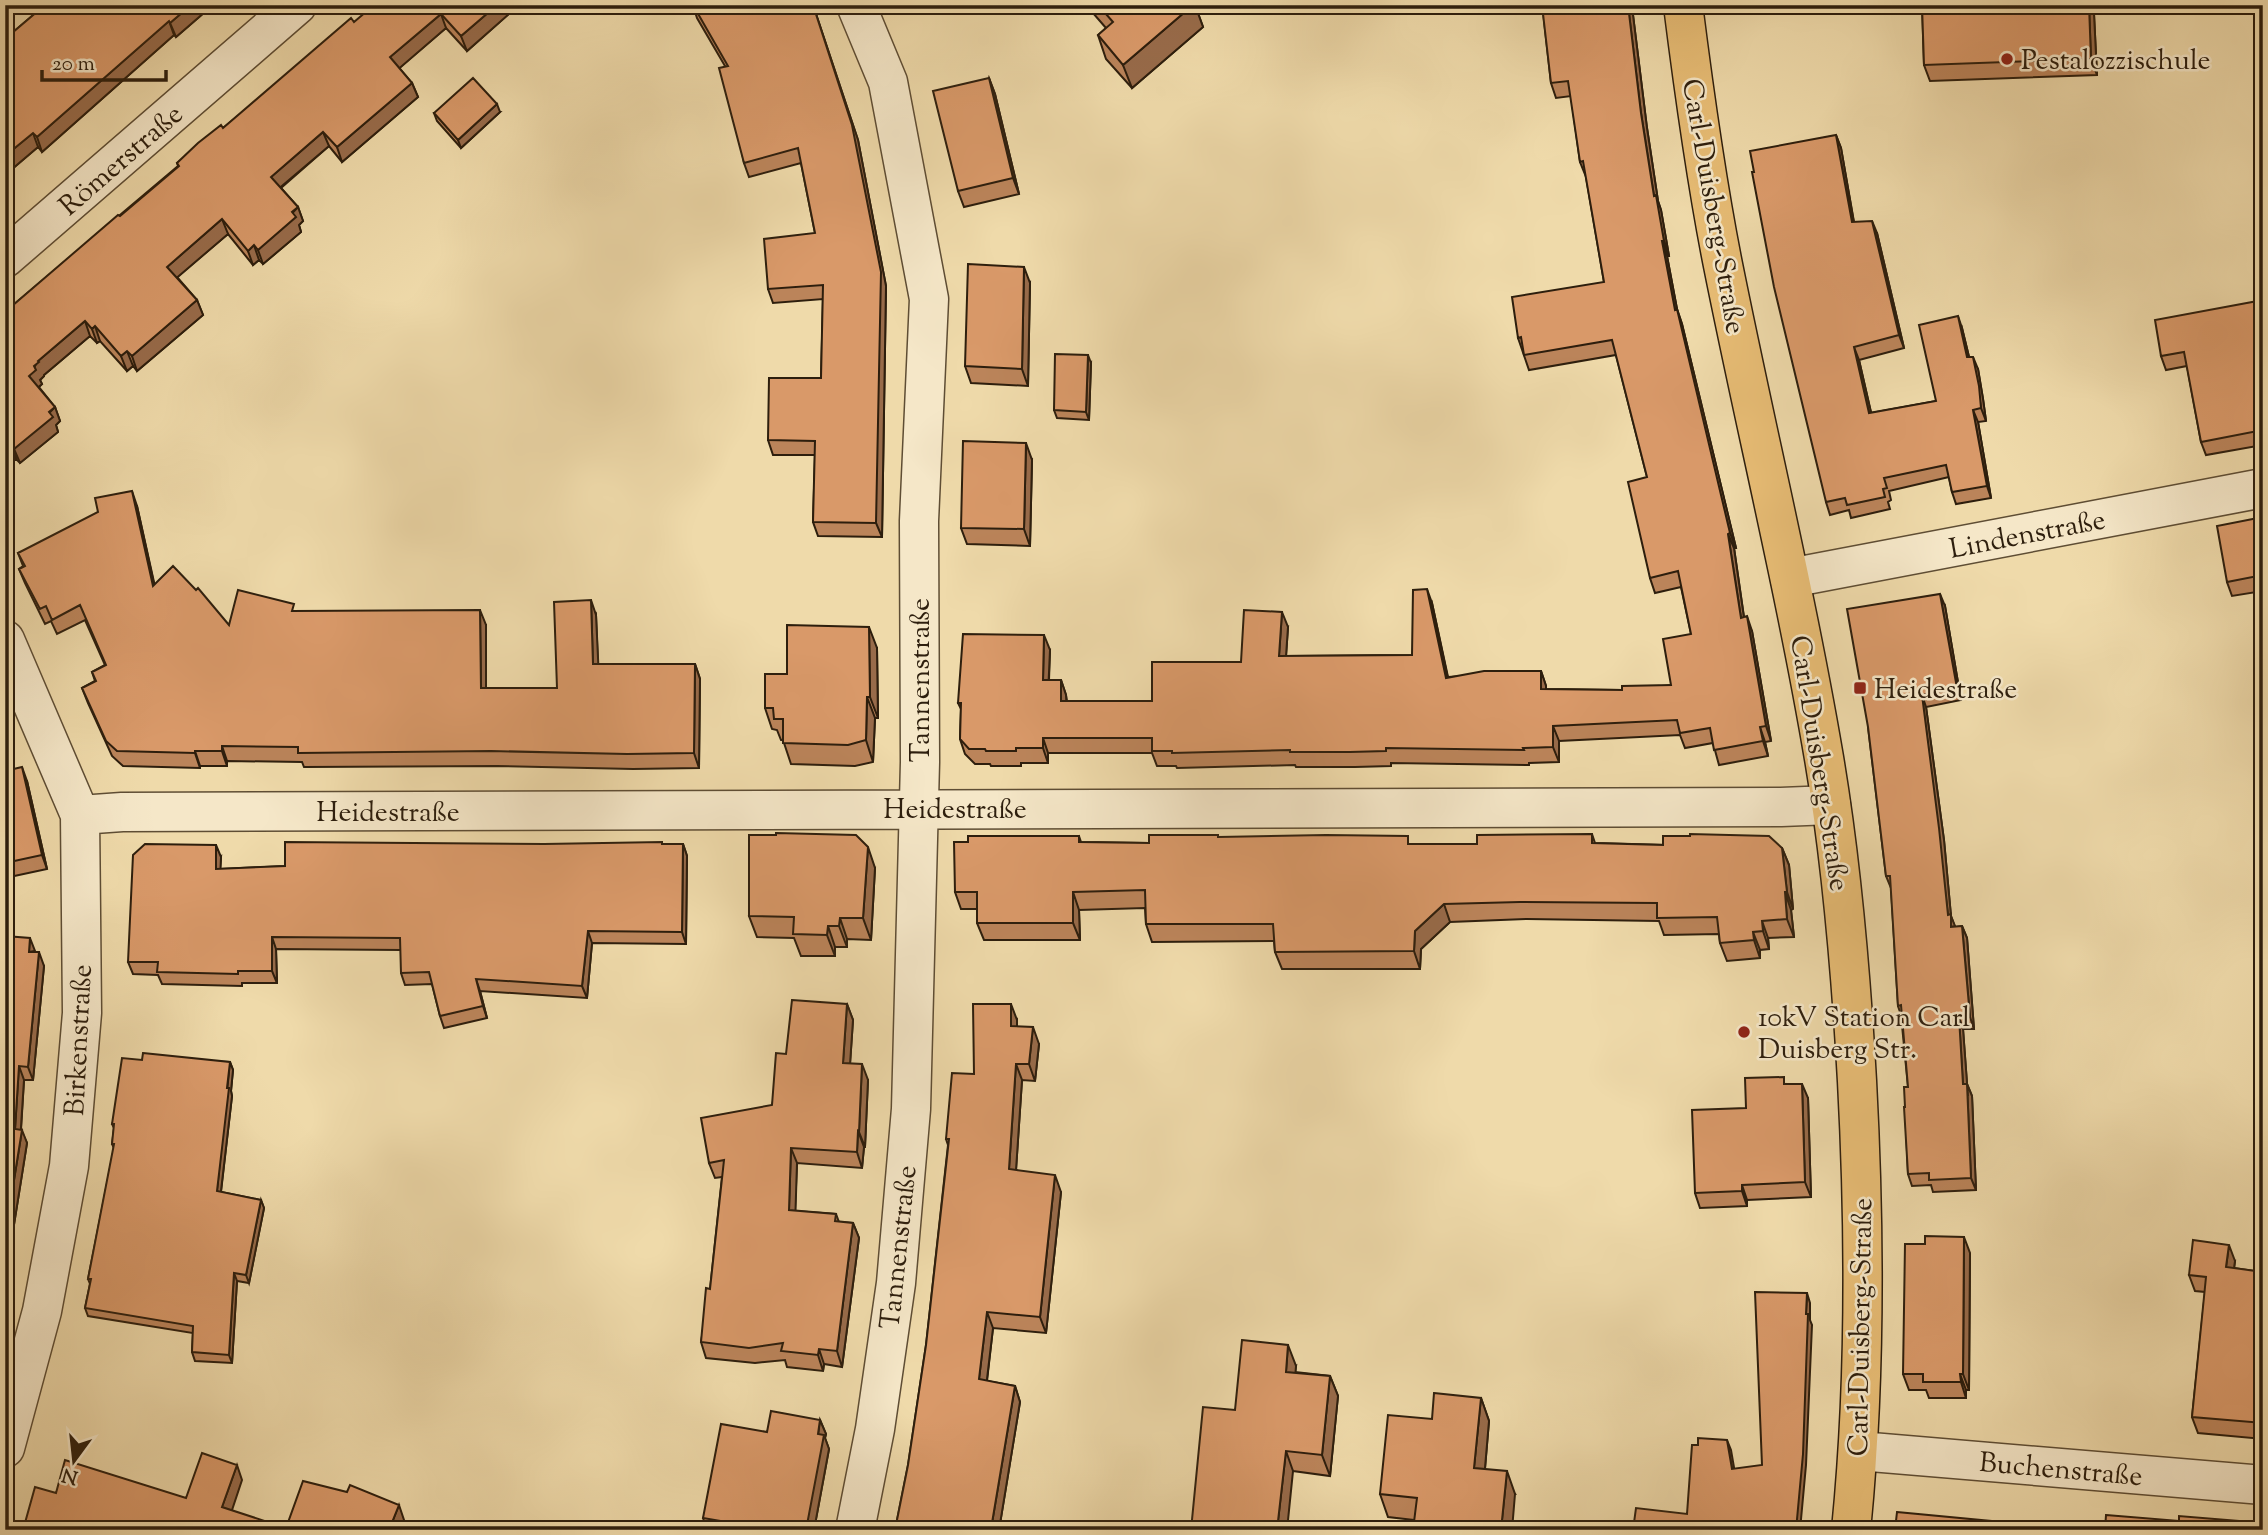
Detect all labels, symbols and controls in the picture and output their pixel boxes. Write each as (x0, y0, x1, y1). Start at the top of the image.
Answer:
scale bar (42, 38, 166, 82)
place label: Pestalozzischule (2021, 42, 2210, 82)
text: 20 m (52, 50, 95, 80)
marker: Pestalozzischule (1999, 51, 2015, 67)
street label: Carl-Duisberg-Straße (1670, 76, 1754, 337)
street label: Römerstraße (51, 96, 193, 226)
street label: Lindenstraße (1946, 501, 2109, 571)
street label: Tannenstraße (902, 598, 942, 762)
street label: Carl-Duisberg-Straße (1778, 633, 1858, 894)
place label: Heidestraße (1874, 671, 2017, 711)
marker: Heidestraße (1852, 680, 1868, 696)
street label: Heidestraße (883, 791, 1027, 831)
street label: Heidestraße (316, 794, 460, 834)
street label: Birkenstraße (56, 963, 104, 1117)
place label: 10kV Station Carl Duisberg Str. (1758, 999, 1970, 1071)
marker: 10kV Station Carl Duisberg Str. (1736, 1024, 1752, 1040)
street label: Tannenstraße (872, 1164, 928, 1331)
street label: Carl-Duisberg-Straße (1840, 1197, 1884, 1457)
north arrow (38, 1426, 108, 1496)
street label: Buchenstraße (1977, 1444, 2144, 1498)
text: N (59, 1460, 81, 1490)

